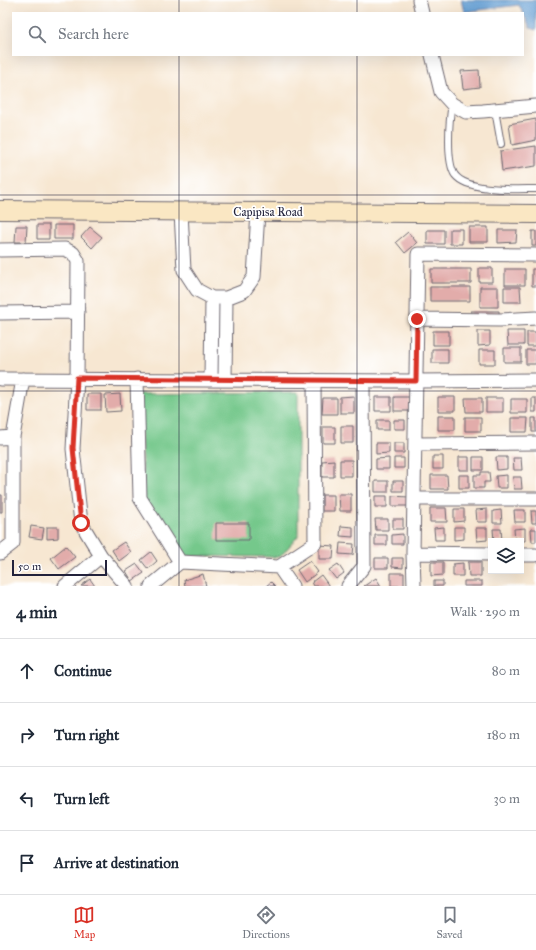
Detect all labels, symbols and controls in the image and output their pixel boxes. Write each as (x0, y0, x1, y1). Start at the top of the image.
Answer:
search box (12, 12, 524, 56)
icon: search (26, 23, 48, 45)
text: Search here (58, 25, 129, 43)
street label: Capipisa Road (233, 205, 303, 219)
route end (408, 310, 426, 328)
route start (72, 514, 90, 532)
map controls (488, 538, 524, 574)
button: layers (488, 538, 524, 574)
scale bar (12, 558, 107, 577)
text: 50 m (18, 560, 41, 573)
text: 4 min (16, 602, 57, 623)
text: Walk · 290 m (450, 604, 520, 620)
icon: ahead (16, 660, 38, 682)
text: Continue (54, 662, 112, 680)
text: 80 m (492, 663, 520, 679)
icon: right (16, 724, 38, 746)
text: Turn right (54, 726, 119, 744)
text: 180 m (487, 727, 520, 743)
icon: left (16, 788, 38, 810)
text: Turn left (54, 790, 110, 808)
text: 30 m (494, 791, 520, 807)
icon: arrive (16, 852, 38, 874)
text: Arrive at destination (54, 854, 179, 872)
tab: Map (73, 904, 95, 941)
tab: Directions (242, 904, 290, 941)
tab: Saved (436, 904, 463, 941)

